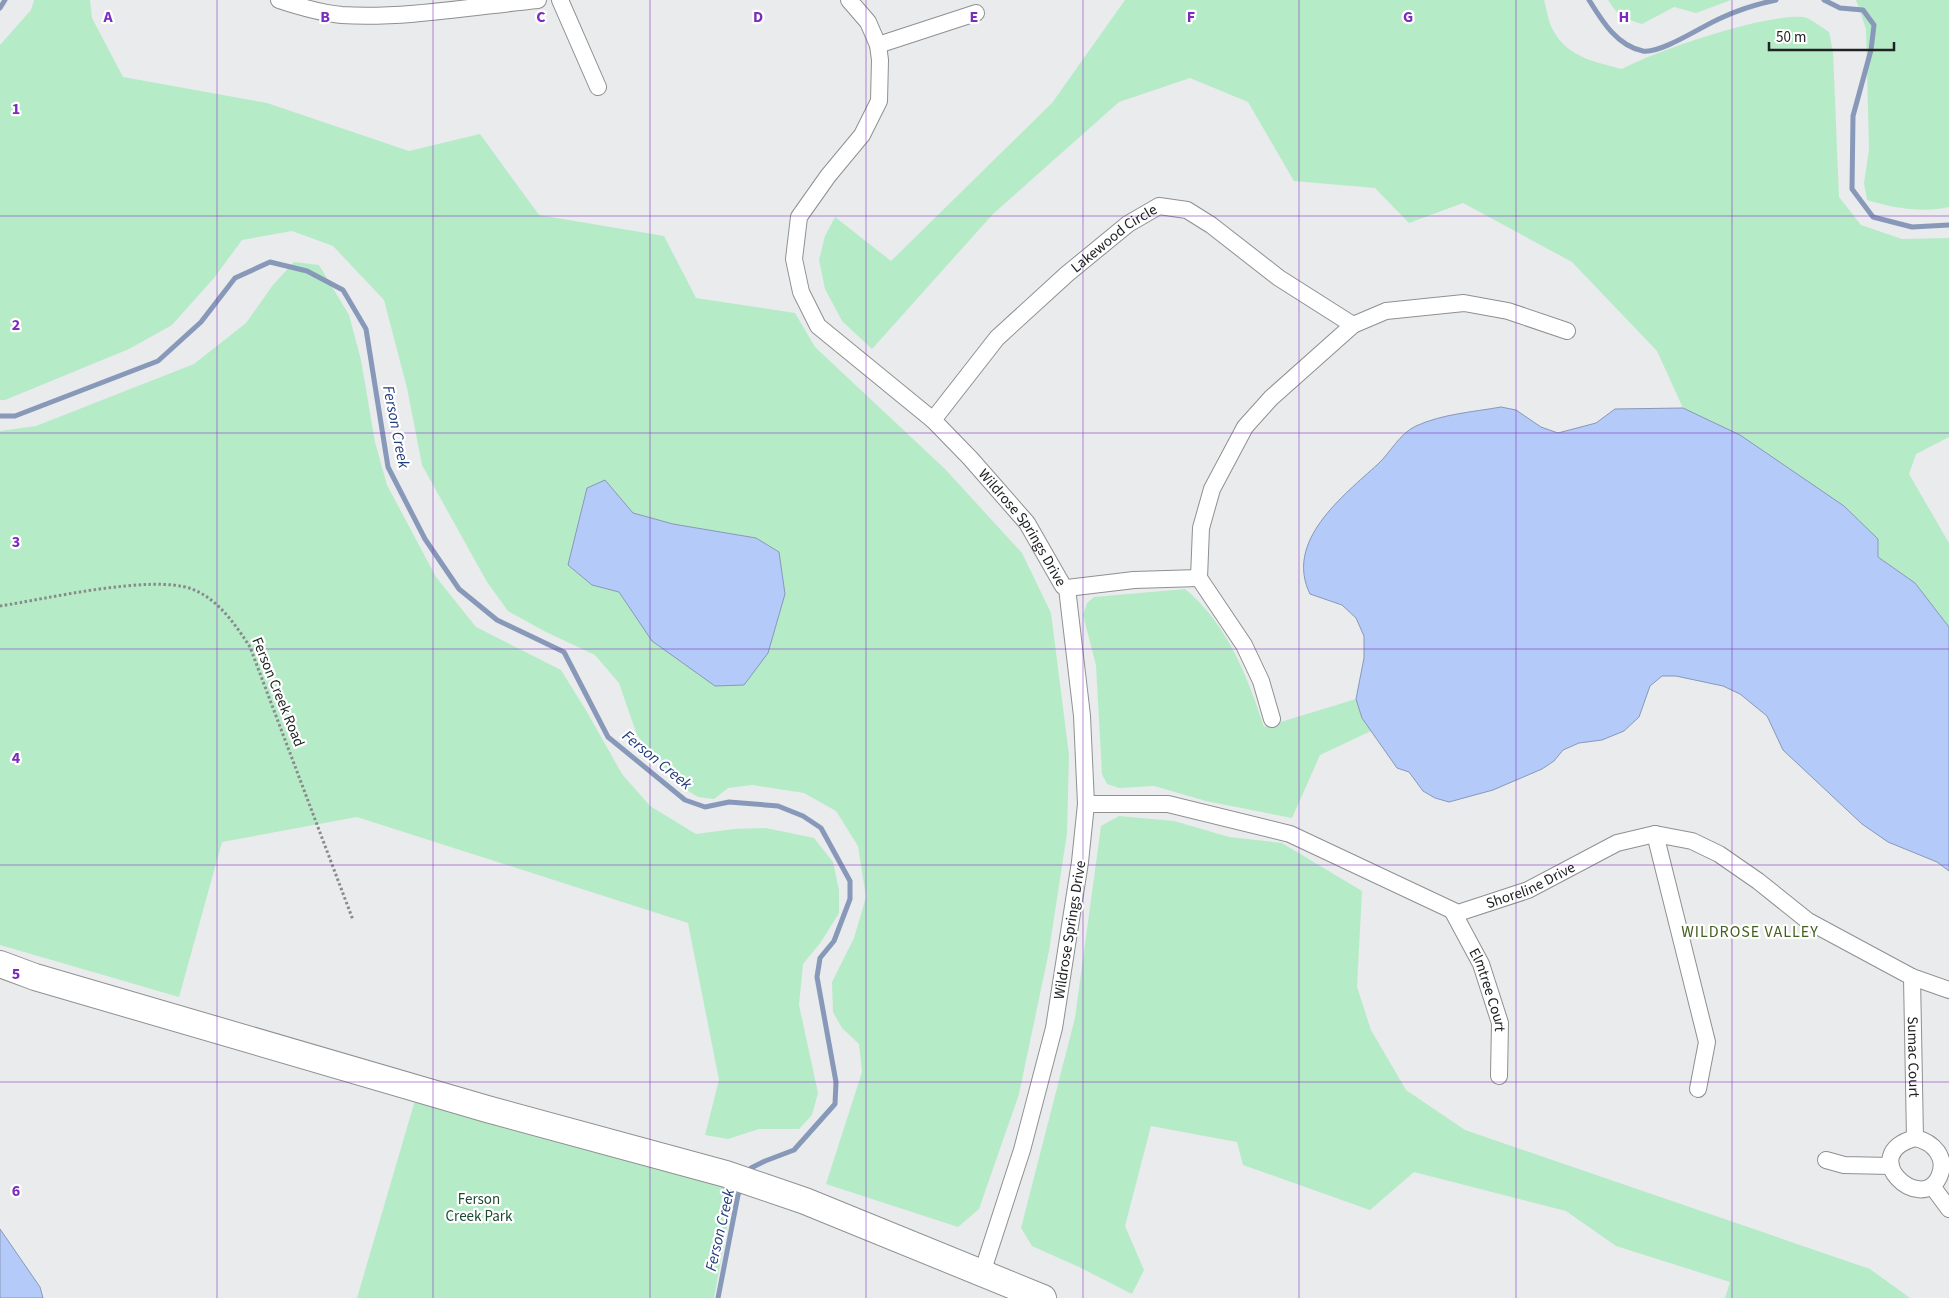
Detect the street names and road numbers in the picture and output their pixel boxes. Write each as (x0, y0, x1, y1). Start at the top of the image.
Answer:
street label: Lakewood Circle (1066, 199, 1161, 277)
street label: Wildrose Springs Drive (974, 464, 1072, 590)
street label: Ferson Creek Road (246, 634, 310, 750)
street label: Shoreline Drive (1483, 857, 1579, 914)
street label: Wildrose Springs Drive (1049, 859, 1091, 1001)
street label: Elmtree Court (1464, 944, 1511, 1032)
street label: Sumac Court (1902, 1016, 1925, 1098)

